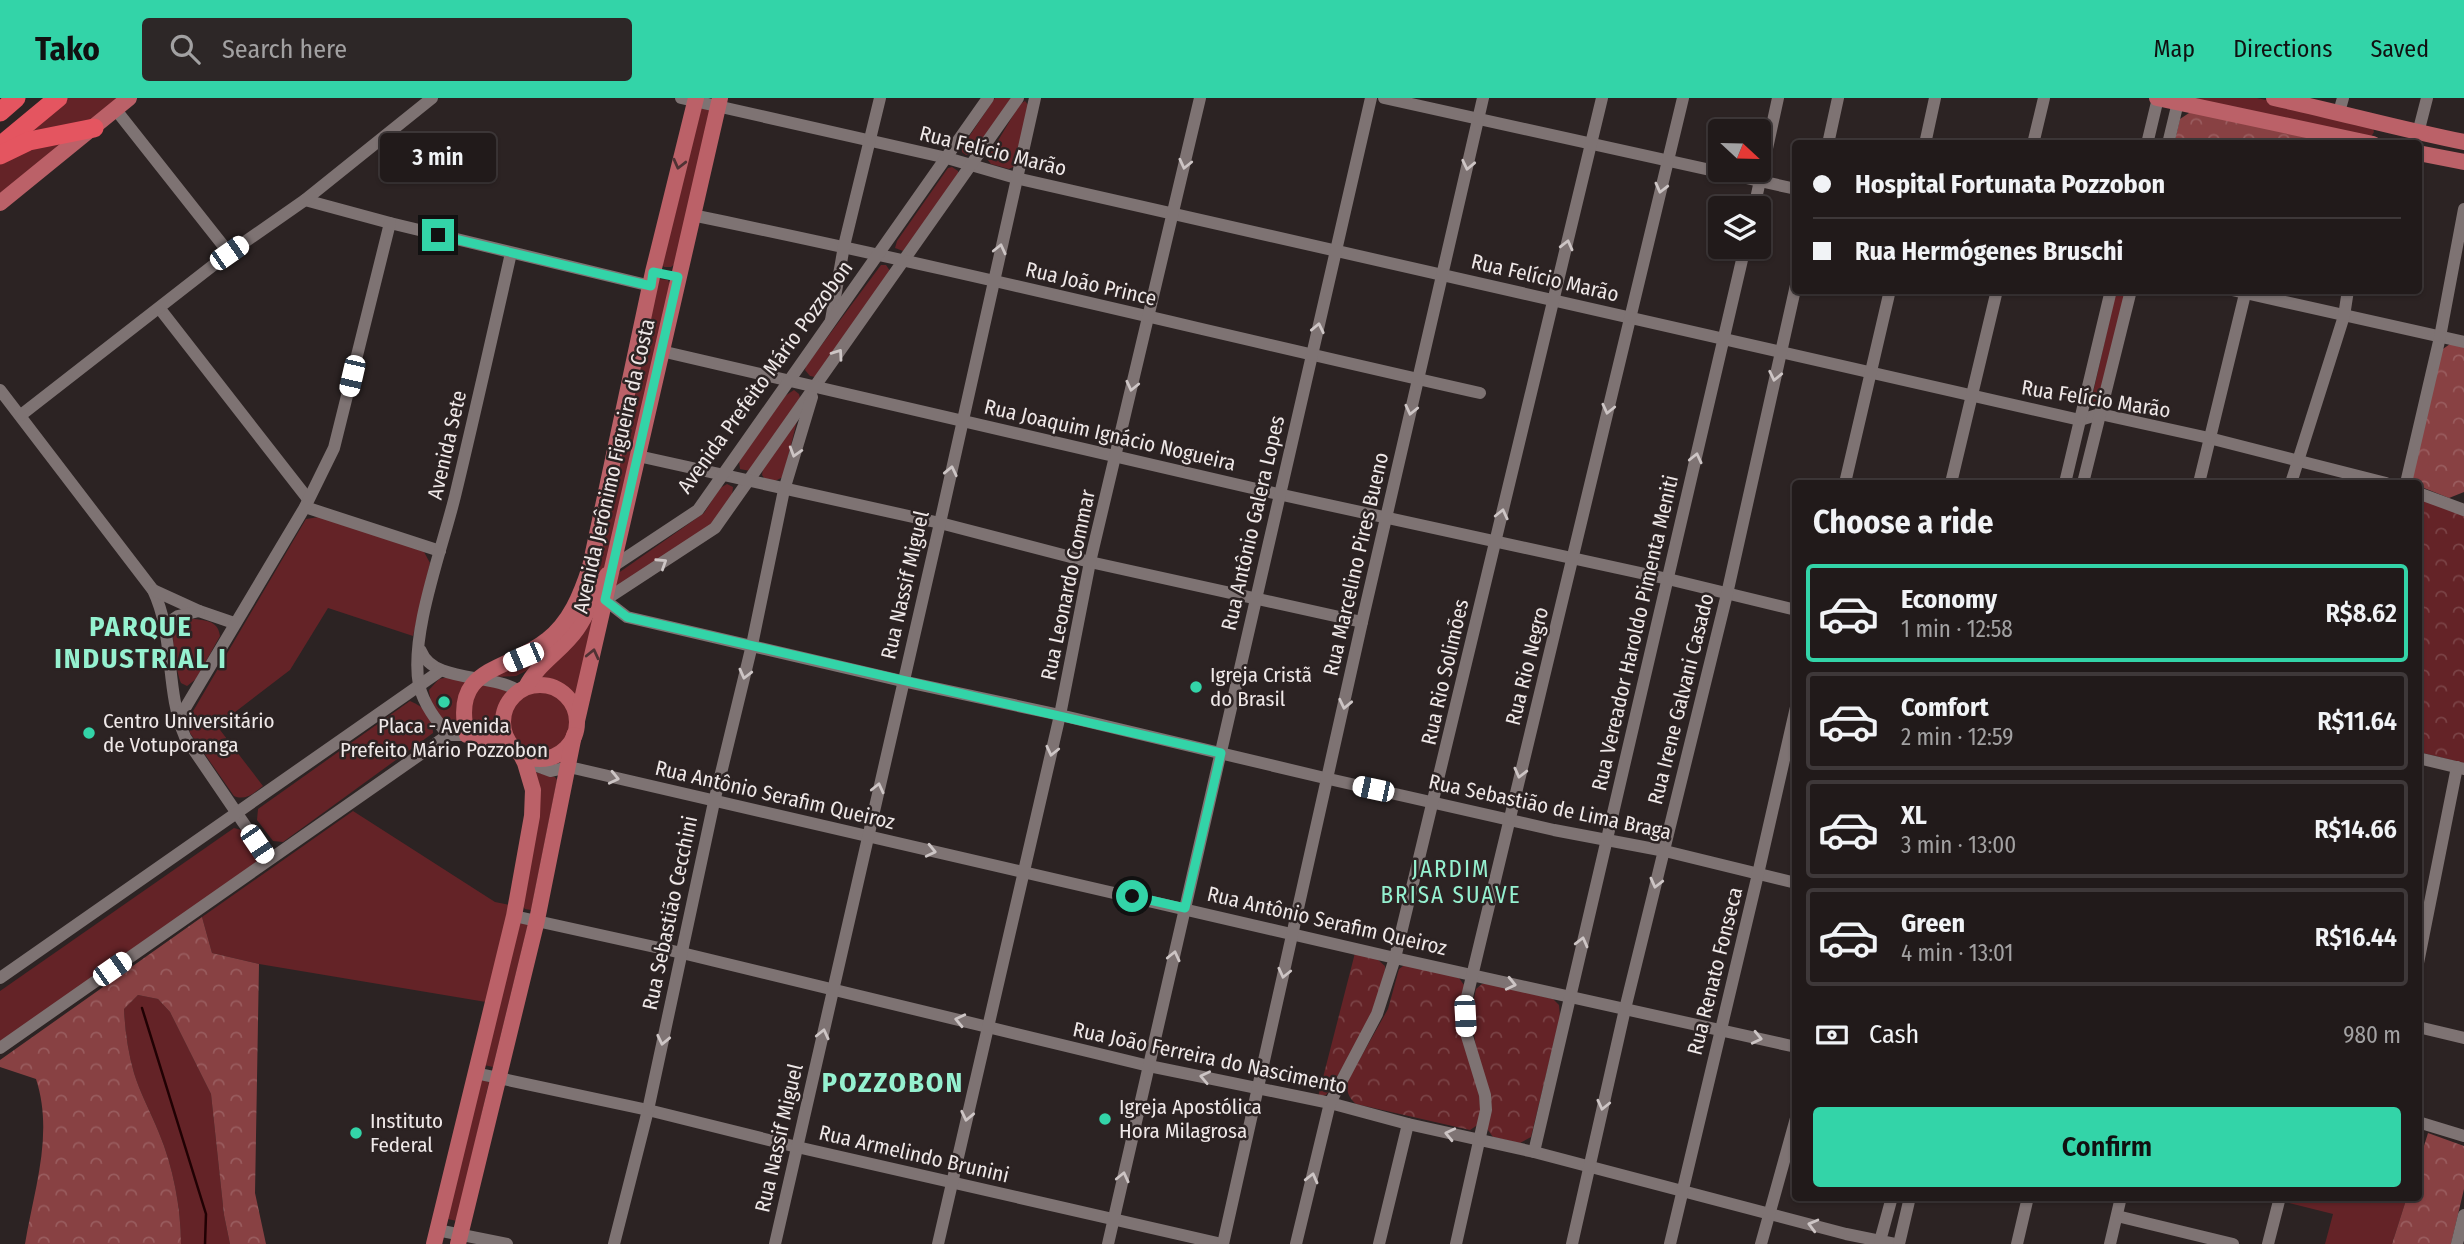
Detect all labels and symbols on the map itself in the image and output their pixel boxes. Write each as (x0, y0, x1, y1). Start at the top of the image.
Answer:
north arrow (1708, 119, 1771, 182)
street label: Rua Felício Marão (917, 120, 1069, 182)
callout: 3 min (380, 134, 496, 183)
one-way arrow (673, 158, 687, 170)
one-way arrow (1178, 158, 1193, 170)
one-way arrow (1462, 159, 1477, 171)
one-way arrow (1655, 182, 1669, 194)
route end (422, 219, 454, 251)
car (206, 232, 253, 274)
one-way arrow (1559, 240, 1573, 252)
one-way arrow (992, 243, 1007, 255)
street label: Rua Felício Marão (1469, 248, 1621, 308)
street label: Avenida Prefeito Mário Pozzobon (672, 256, 858, 498)
street label: Rua João Prince (1023, 256, 1159, 312)
street label: Avenida Jerônimo Figueira da Costa (567, 316, 661, 616)
one-way arrow (1309, 322, 1324, 334)
one-way arrow (830, 349, 842, 362)
car (338, 353, 367, 399)
one-way arrow (1768, 370, 1783, 382)
street label: Rua Felício Marão (2019, 374, 2173, 424)
one-way arrow (1126, 380, 1140, 392)
street label: Avenida Sete (422, 388, 472, 502)
street label: Rua Joaquim Ignácio Nogueira (982, 393, 1238, 477)
one-way arrow (1601, 403, 1616, 415)
one-way arrow (1405, 404, 1420, 416)
street label: Rua Antônio Galera Lopes (1216, 413, 1290, 633)
one-way arrow (789, 446, 804, 458)
street label: Rua Marcelino Pires Bueno (1318, 450, 1394, 678)
one-way arrow (1688, 452, 1702, 464)
one-way arrow (943, 465, 958, 477)
street label: Rua Vereador Haroldo Pimenta Meniti (1586, 473, 1684, 793)
street label: Rua Leonardo Commar (1035, 487, 1101, 683)
street label: Rua Nassif Miguel (875, 508, 935, 662)
one-way arrow (1494, 508, 1509, 520)
one-way arrow (654, 558, 667, 571)
street label: Rua Irene Galvani Casado (1642, 591, 1720, 807)
street label: Rua Rio Solimões (1416, 596, 1474, 748)
street label: Rua Rio Negro (1500, 604, 1554, 728)
district label: PARQUE INDUSTRIAL I (54, 610, 228, 675)
car (500, 639, 547, 675)
one-way arrow (584, 648, 599, 660)
place label: Igreja Cristã do Brasil (1210, 662, 1312, 712)
one-way arrow (739, 668, 753, 680)
marker: Igreja Cristã do Brasil (1188, 679, 1204, 695)
marker: Placa - Avenida Prefeito Mário Pozzobon (436, 694, 452, 710)
one-way arrow (1338, 698, 1353, 710)
place label: Centro Universitário de Votuporanga (103, 708, 275, 758)
place label: Placa - Avenida Prefeito Mário Pozzobon (340, 713, 548, 763)
marker: Centro Universitário de Votuporanga (81, 725, 97, 741)
one-way arrow (1045, 745, 1060, 757)
street label: Rua Antônio Serafim Queiroz (653, 755, 897, 835)
one-way arrow (1514, 767, 1528, 779)
street label: Rua Sebastião de Lima Braga (1426, 769, 1674, 845)
one-way arrow (608, 770, 620, 784)
car (1351, 774, 1396, 804)
one-way arrow (870, 782, 884, 794)
street label: Rua Sebastião Cecchini (637, 814, 703, 1012)
car (237, 821, 278, 867)
one-way arrow (925, 843, 937, 857)
district label: JARDIM BRISA SUAVE (1381, 855, 1521, 909)
one-way arrow (1650, 877, 1664, 889)
route start (1116, 880, 1148, 912)
street label: Rua Antônio Serafim Queiroz (1205, 881, 1449, 961)
street label: Rua Renato Fonseca (1682, 884, 1748, 1058)
one-way arrow (1574, 936, 1588, 948)
car (89, 948, 136, 990)
one-way arrow (1166, 950, 1181, 962)
one-way arrow (1277, 967, 1292, 979)
one-way arrow (1505, 976, 1517, 990)
car (1454, 994, 1477, 1038)
one-way arrow (954, 1014, 966, 1028)
street label: Rua João Ferreira do Nascimento (1071, 1016, 1349, 1100)
one-way arrow (814, 1028, 829, 1040)
one-way arrow (1751, 1030, 1763, 1044)
one-way arrow (657, 1034, 671, 1046)
street label: Rua Nassif Miguel (749, 1061, 809, 1215)
district label: POZZOBON (822, 1066, 964, 1099)
one-way arrow (1199, 1071, 1211, 1086)
place label: Igreja Apostólica Hora Milagrosa (1119, 1094, 1262, 1144)
one-way arrow (1596, 1098, 1611, 1110)
place label: Instituto Federal (370, 1108, 443, 1158)
one-way arrow (961, 1110, 976, 1122)
marker: Igreja Apostólica Hora Milagrosa (1097, 1111, 1113, 1127)
street label: Rua Armelindo Brunini (816, 1119, 1012, 1189)
marker: Instituto Federal (348, 1125, 364, 1141)
one-way arrow (1445, 1127, 1457, 1142)
one-way arrow (1115, 1172, 1130, 1184)
one-way arrow (1303, 1172, 1318, 1184)
one-way arrow (1808, 1219, 1820, 1234)

